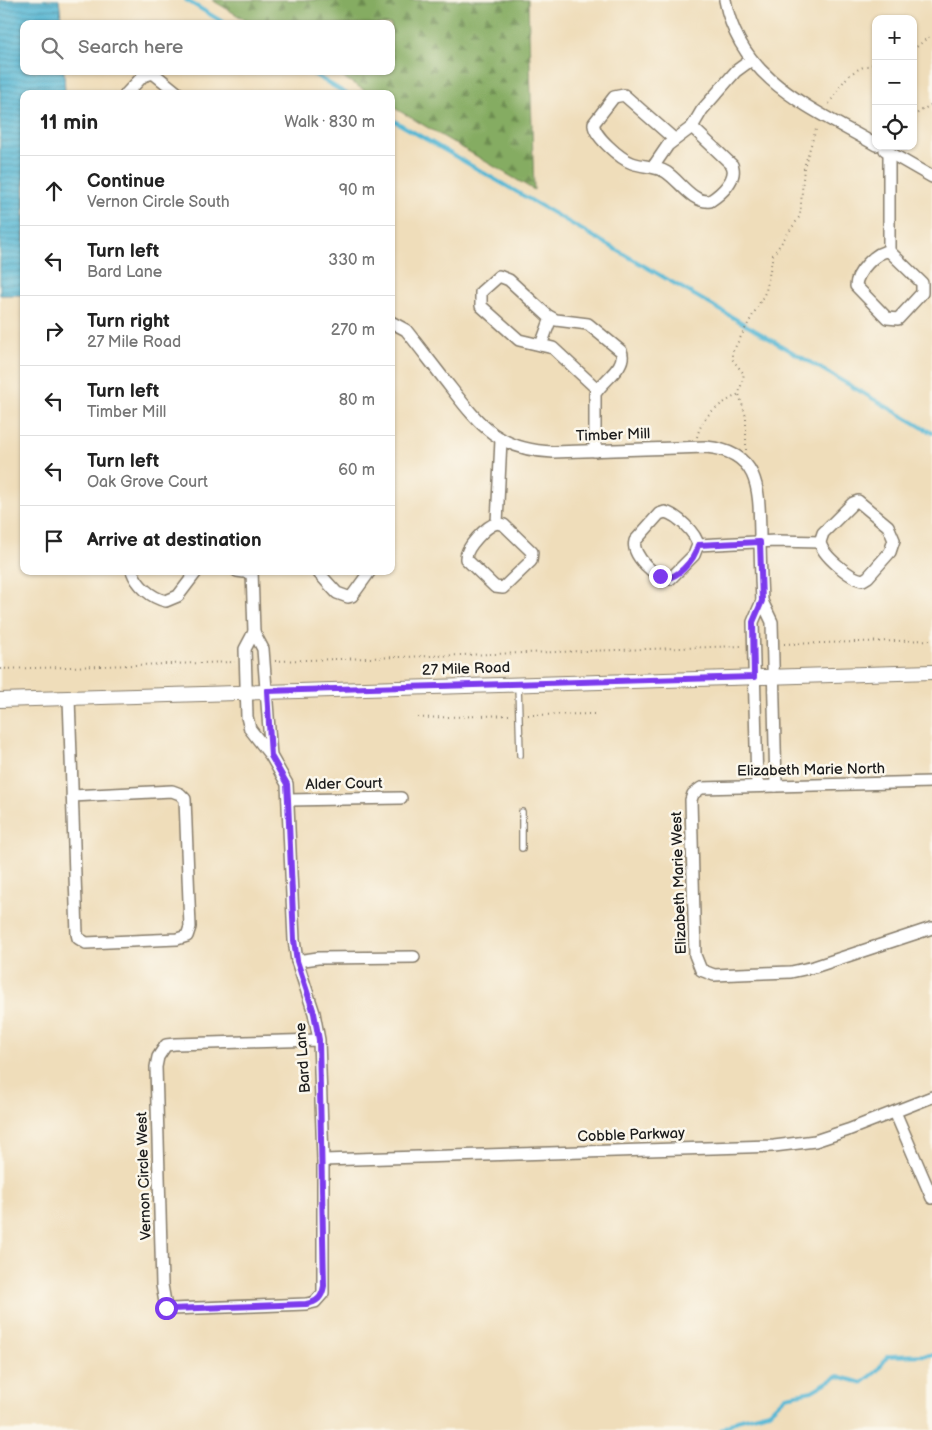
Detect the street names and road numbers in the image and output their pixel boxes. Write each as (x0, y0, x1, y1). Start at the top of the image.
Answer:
street label: Timber Mill (575, 424, 651, 446)
street label: 27 Mile Road (422, 658, 510, 680)
street label: Elizabeth Marie North (737, 759, 885, 781)
street label: Alder Court (305, 774, 383, 794)
street label: Elizabeth Marie West (667, 811, 691, 955)
street label: Bard Lane (291, 1022, 315, 1094)
street label: Vernon Circle West (132, 1111, 156, 1241)
street label: Cobble Parkway (577, 1124, 685, 1146)

